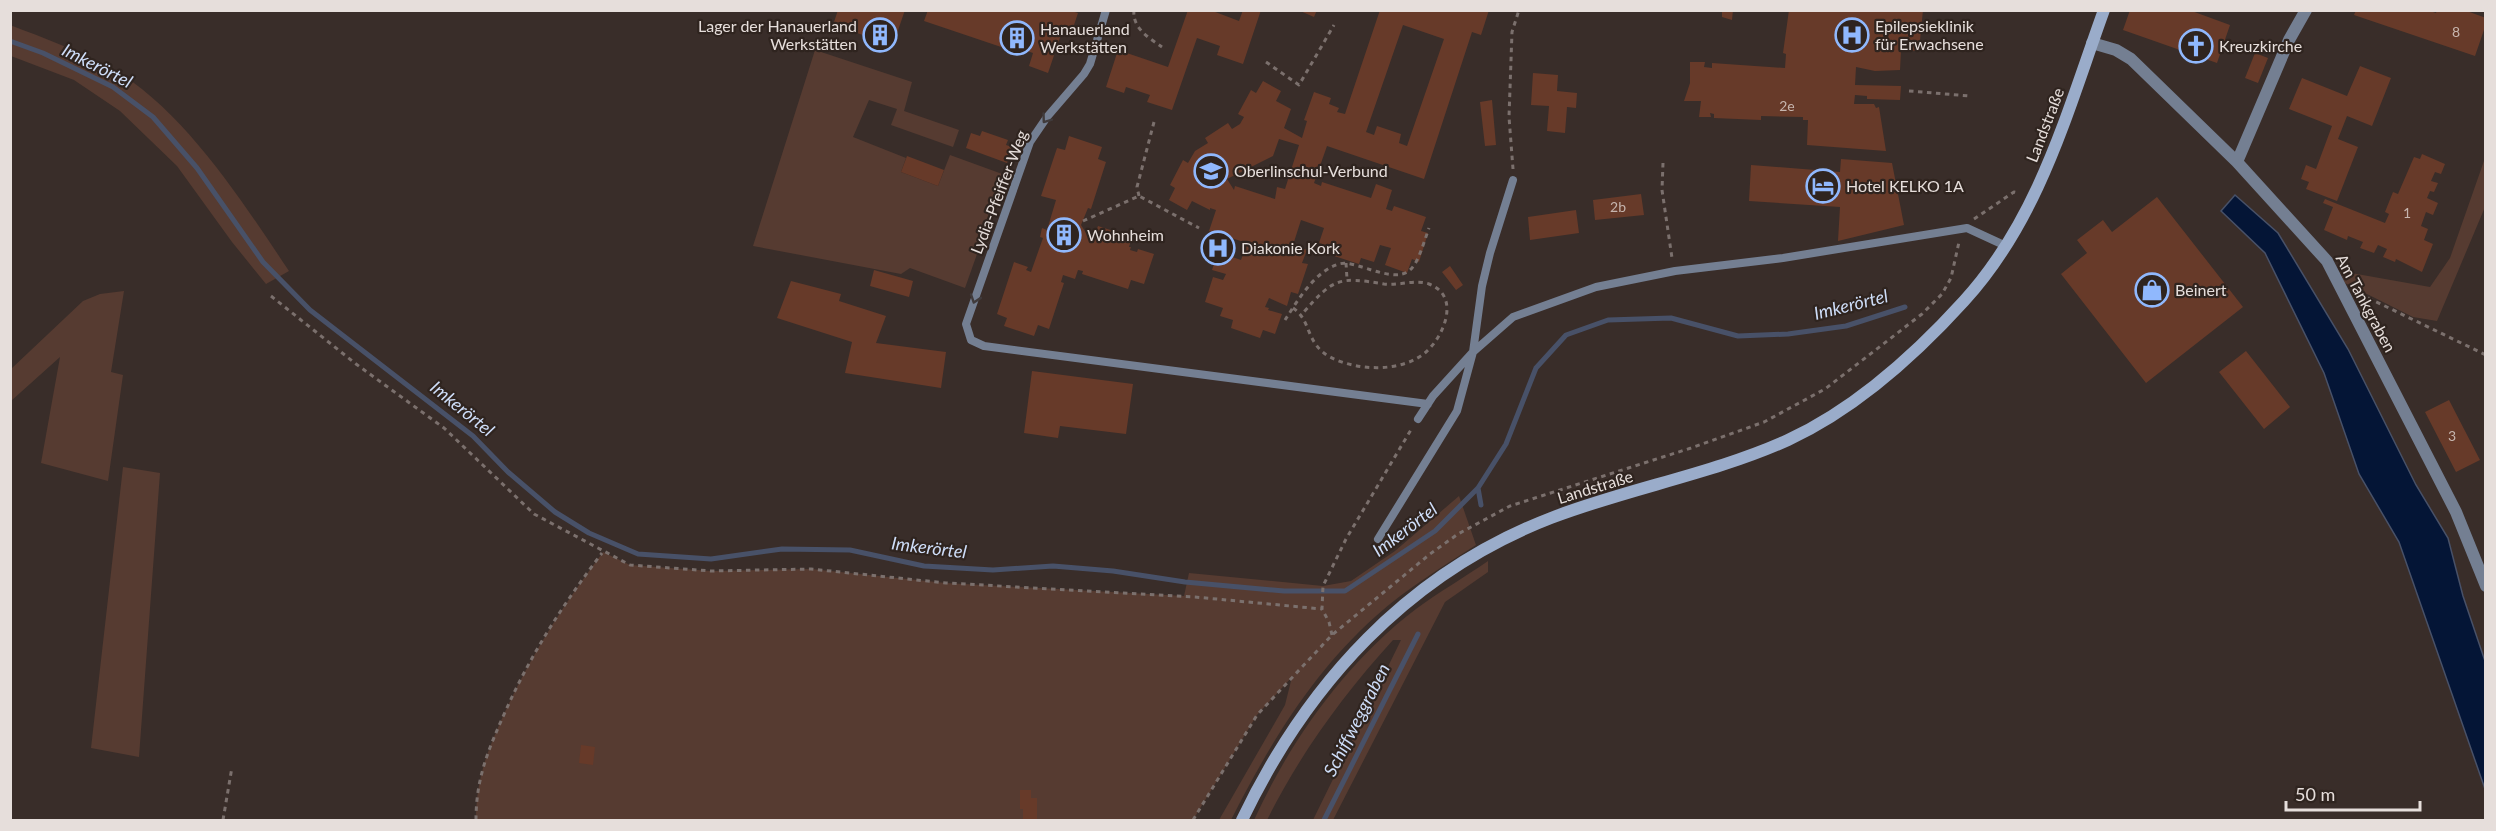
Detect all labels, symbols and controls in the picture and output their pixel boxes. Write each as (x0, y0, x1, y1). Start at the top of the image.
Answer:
place label: Lager der Hanauerland Werkstätten (698, 16, 857, 53)
place label: Epilepsieklinik für Erwachsene (1875, 16, 1984, 53)
building icon: Lager der Hanauerland Werkstätten (862, 17, 898, 53)
hospital icon: Epilepsieklinik für Erwachsene (1834, 17, 1870, 53)
place label: Hanauerland Werkstätten (1040, 19, 1130, 56)
building icon: Hanauerland Werkstätten (999, 20, 1035, 56)
house number: 8 (2452, 23, 2460, 40)
church icon: Kreuzkirche (2178, 28, 2214, 64)
place label: Kreuzkirche (2219, 36, 2302, 55)
water label: Imkerörtel (59, 38, 136, 92)
street label: Landstraße (2022, 85, 2067, 165)
house number: 2e (1779, 97, 1795, 114)
one-way arrow (1043, 112, 1054, 123)
street label: Lydia-Pfeiffer-Weg (966, 127, 1031, 256)
school or university icon: Oberlinschul-Verbund (1193, 153, 1229, 189)
place label: Oberlinschul-Verbund (1234, 161, 1388, 180)
hotel icon: Hotel KELKO 1A (1805, 168, 1841, 204)
place label: Hotel KELKO 1A (1846, 176, 1964, 195)
house number: 2b (1610, 198, 1626, 215)
house number: 1 (2403, 204, 2411, 221)
building icon: Wohnheim (1046, 217, 1082, 253)
place label: Wohnheim (1087, 225, 1164, 244)
hospital icon: Diakonie Kork (1200, 230, 1236, 266)
place label: Diakonie Kork (1241, 238, 1341, 257)
street label: Am Tankgraben (2333, 250, 2400, 355)
shop icon: Beinert (2134, 272, 2170, 308)
place label: Beinert (2175, 280, 2227, 299)
water label: Imkerörtel (1811, 284, 1890, 324)
one-way arrow (970, 293, 983, 304)
water label: Imkerörtel (426, 376, 499, 441)
house number: 3 (2448, 427, 2456, 444)
street label: Landstraße (1555, 466, 1635, 507)
water label: Imkerörtel (1368, 498, 1441, 561)
water label: Imkerörtel (890, 531, 968, 563)
water label: Schiffweggraben (1318, 660, 1394, 780)
scale bar (2286, 774, 2420, 812)
text: 50 m (2295, 783, 2335, 805)

